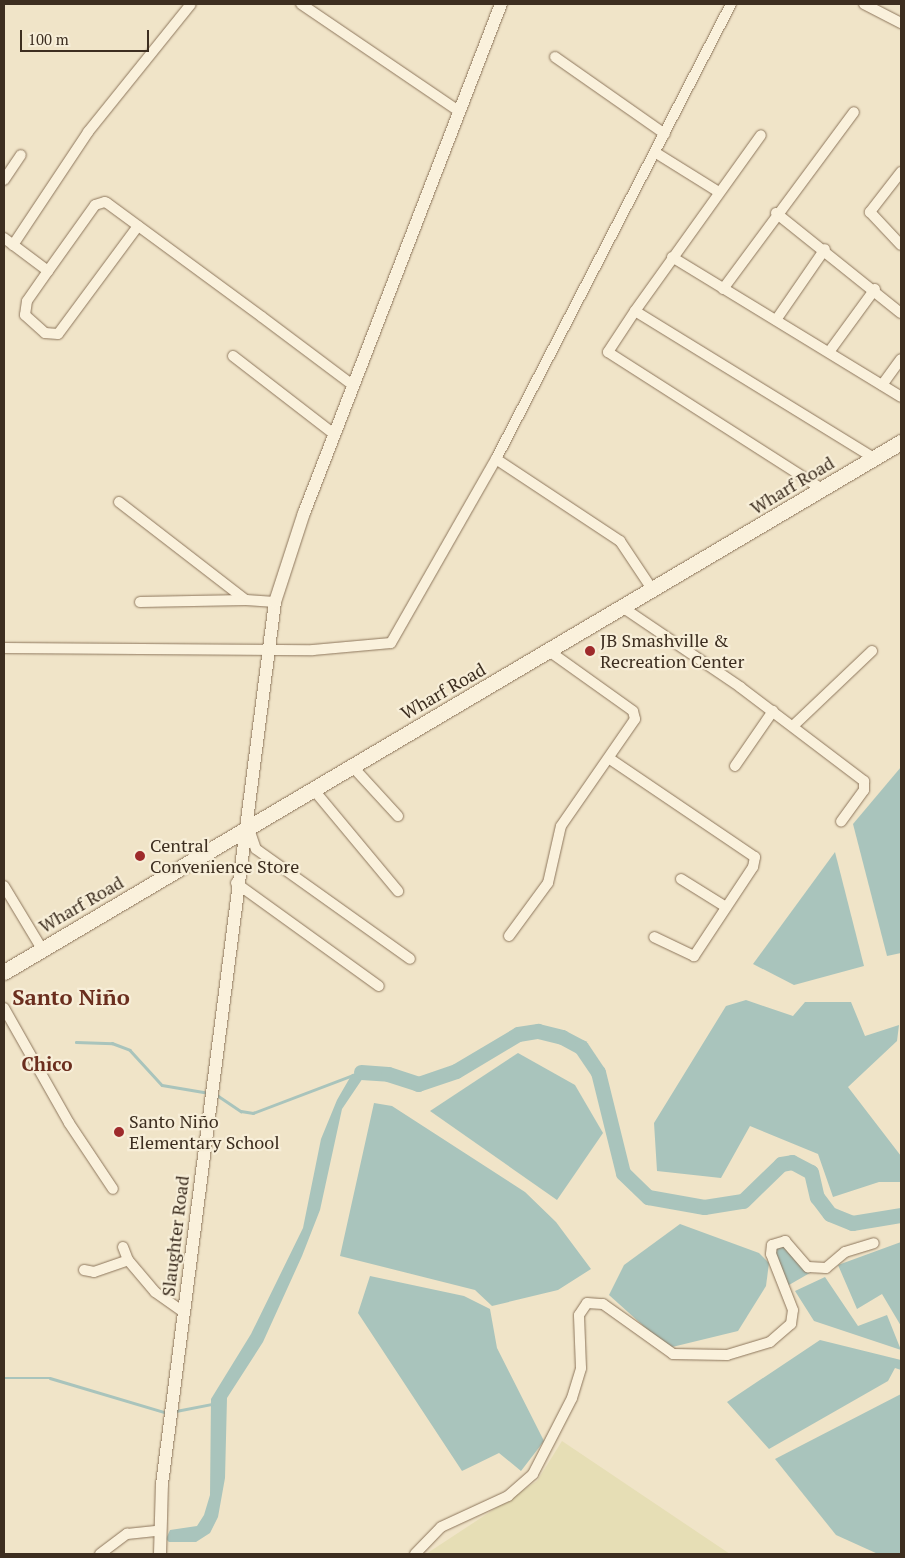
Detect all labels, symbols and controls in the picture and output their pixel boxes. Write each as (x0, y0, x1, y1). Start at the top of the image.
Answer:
scale bar (22, 20, 151, 52)
text: 100 m (28, 29, 69, 49)
street label: Wharf Road (746, 452, 838, 518)
place label: JB Smashville & Recreation Center (600, 630, 744, 672)
marker: JB Smashville & Recreation Center (584, 645, 596, 657)
street label: Wharf Road (397, 658, 489, 724)
place label: Central Convenience Store (150, 835, 299, 878)
marker: Central Convenience Store (134, 850, 146, 862)
street label: Wharf Road (35, 871, 127, 937)
district label: Santo Niño (12, 984, 130, 1010)
district label: Chico (21, 1053, 73, 1075)
place label: Santo Niño Elementary School (129, 1111, 280, 1154)
marker: Santo Niño Elementary School (113, 1126, 125, 1138)
street label: Slaughter Road (157, 1174, 193, 1298)

